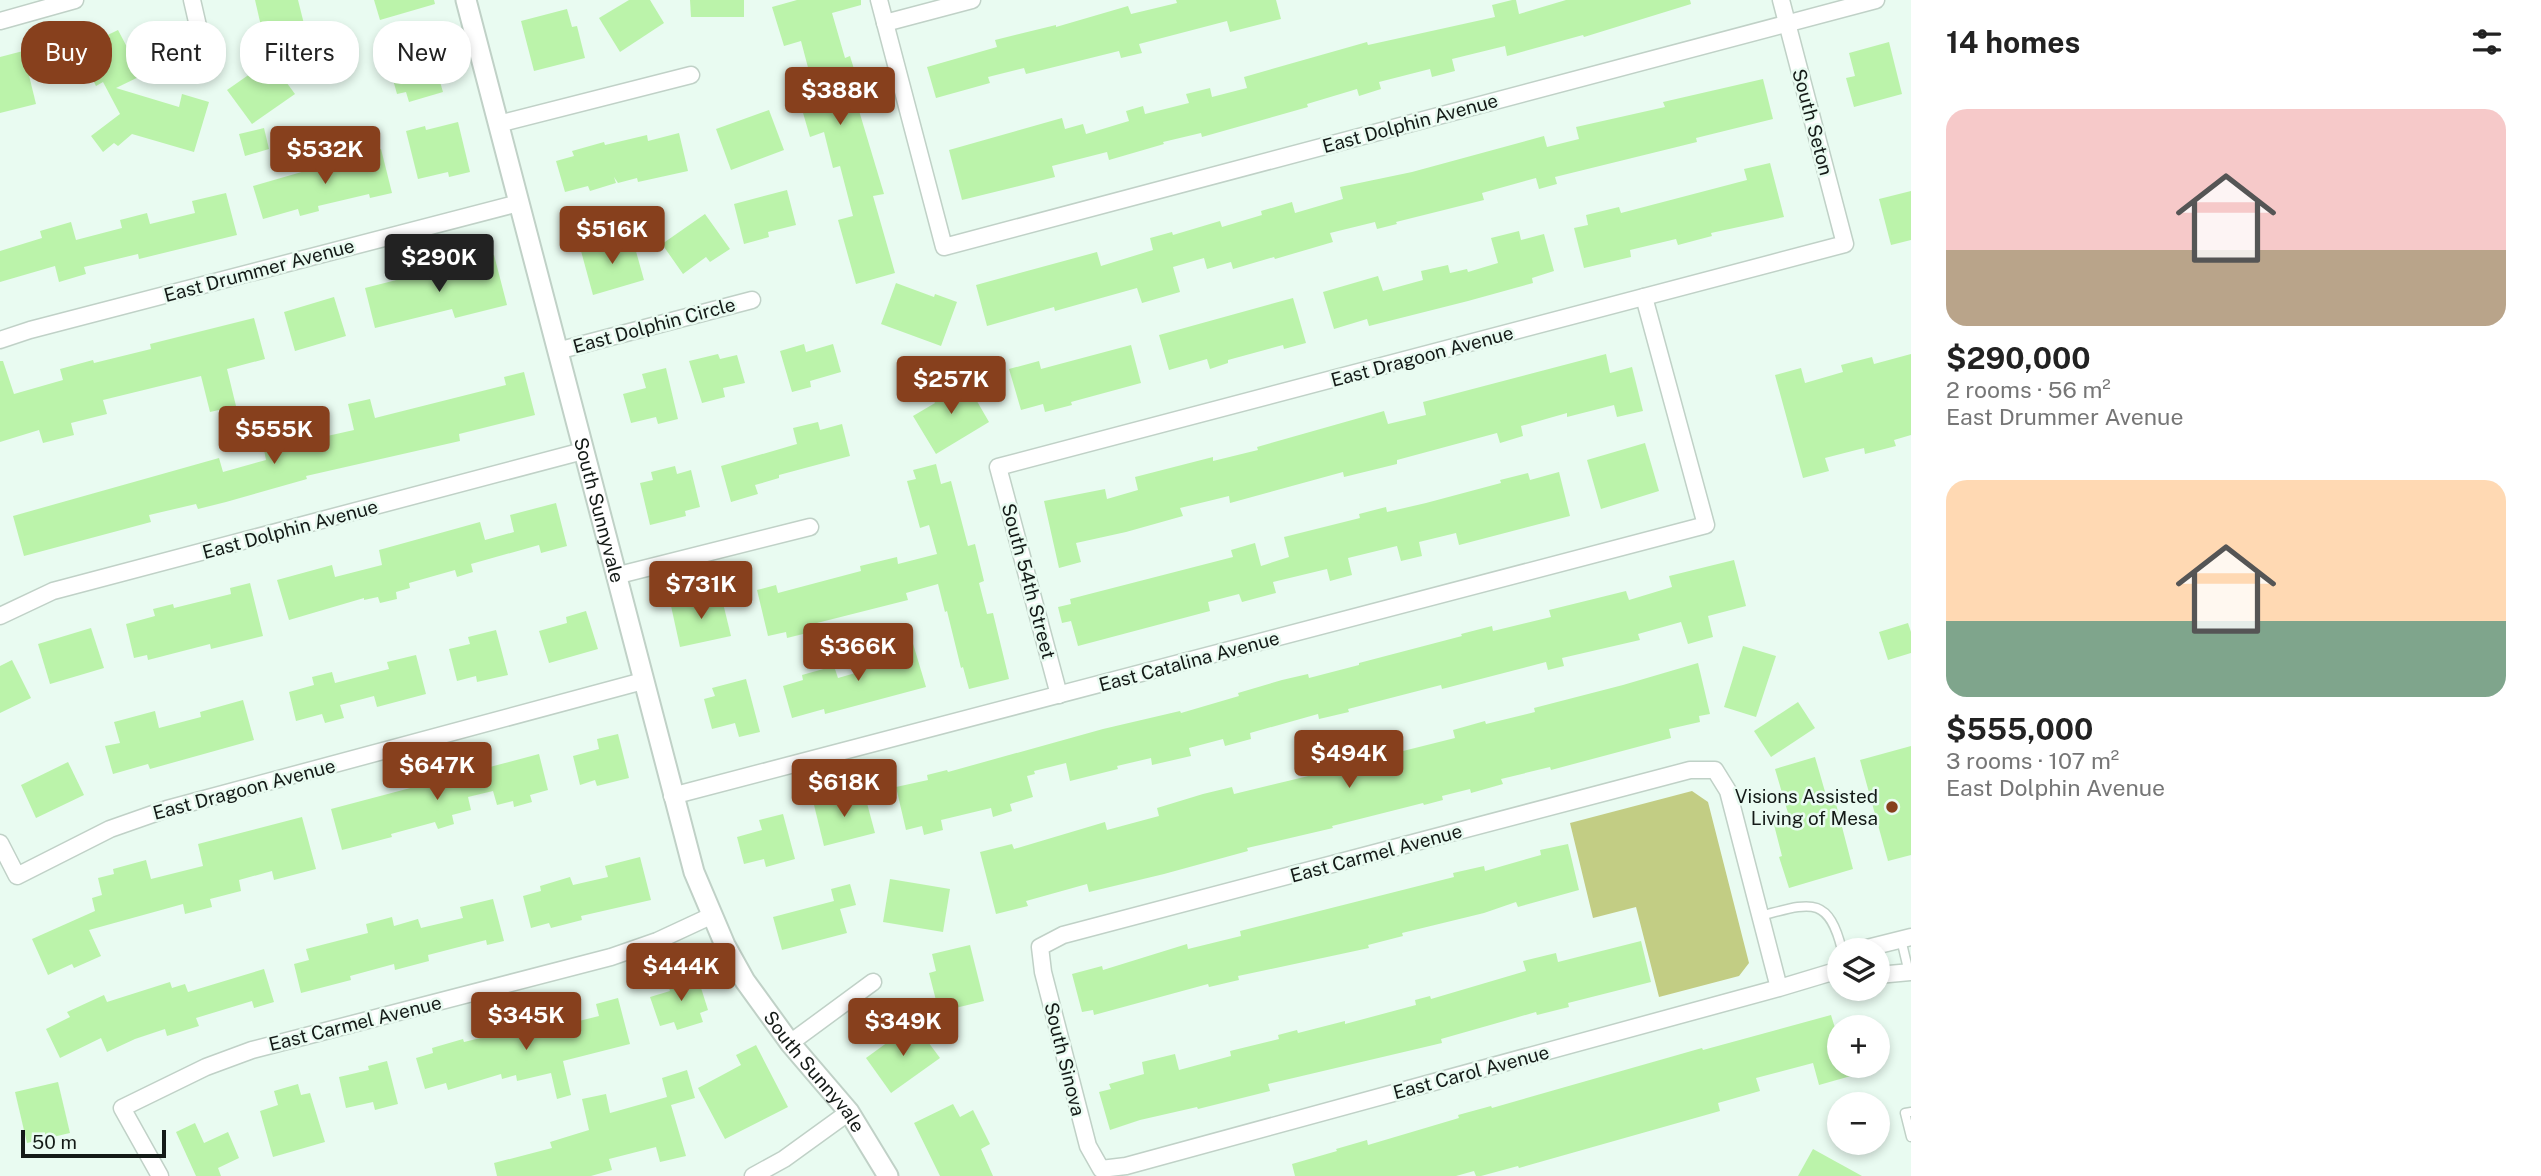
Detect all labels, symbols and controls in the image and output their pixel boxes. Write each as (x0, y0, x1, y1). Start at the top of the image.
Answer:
chip: Buy (21, 21, 112, 84)
chip: Rent (126, 21, 226, 84)
chip: Filters (240, 21, 359, 84)
chip: New (373, 21, 471, 84)
icon: filters (2468, 23, 2506, 61)
text: 14 homes (1946, 24, 2080, 60)
street label: South Seton (1788, 66, 1838, 178)
pin: $388K (791, 68, 889, 127)
text: $388K (801, 76, 879, 103)
street label: East Dolphin Avenue (1320, 89, 1500, 157)
pin: $532K (276, 127, 374, 186)
text: $532K (286, 135, 364, 162)
icon: home (2163, 155, 2289, 281)
pin: $516K (563, 206, 661, 266)
text: $516K (576, 215, 648, 242)
street label: East Drummer Avenue (161, 234, 357, 306)
pin: $290K (390, 234, 488, 294)
text: $290K (401, 243, 477, 270)
street label: East Dolphin Circle (570, 293, 738, 357)
street label: East Dragoon Avenue (1328, 321, 1516, 391)
text: $290,000 (1946, 340, 2091, 376)
pin: $257K (902, 356, 1000, 416)
text: $257K (913, 365, 989, 392)
text: 2 rooms · 56 m² (1946, 376, 2111, 403)
text: East Drummer Avenue (1946, 403, 2183, 430)
pin: $555K (225, 406, 323, 466)
text: $555K (235, 415, 313, 442)
street label: South Sunnyvale (570, 435, 629, 585)
street label: East Dolphin Avenue (200, 495, 380, 563)
street label: South 54th Street (998, 501, 1060, 661)
icon: home (2163, 526, 2289, 652)
pin: $731K (652, 562, 750, 621)
text: $731K (665, 570, 737, 597)
pin: $366K (809, 624, 907, 683)
street label: East Catalina Avenue (1096, 626, 1282, 696)
text: $366K (819, 632, 897, 659)
text: $555,000 (1946, 711, 2093, 747)
pin: $494K (1300, 730, 1398, 790)
text: $494K (1310, 739, 1388, 766)
pin: $647K (388, 742, 486, 802)
text: 3 rooms · 107 m² (1946, 747, 2119, 774)
text: $647K (399, 751, 475, 778)
street label: East Dragoon Avenue (150, 754, 338, 824)
pin: $618K (795, 760, 893, 819)
text: $618K (808, 768, 880, 795)
text: East Dolphin Avenue (1946, 774, 2165, 801)
place label: Visions Assisted Living of Mesa (1735, 785, 1878, 829)
marker: Visions Assisted Living of Mesa (1884, 799, 1900, 815)
street label: East Carmel Avenue (1288, 819, 1464, 887)
map controls (1827, 938, 1890, 1155)
button: layers (1827, 938, 1890, 1001)
pin: $444K (632, 944, 730, 1003)
text: $444K (642, 952, 720, 979)
street label: East Carmel Avenue (266, 991, 444, 1055)
pin: $345K (477, 992, 575, 1052)
pin: $349K (854, 998, 952, 1058)
street label: South Sinova (1040, 1000, 1090, 1118)
text: $345K (487, 1001, 565, 1028)
street label: South Sunnyvale (759, 1007, 870, 1136)
text: $349K (864, 1007, 942, 1034)
button: + (1827, 1015, 1890, 1078)
street label: East Carol Avenue (1391, 1041, 1551, 1103)
button: − (1827, 1092, 1890, 1155)
scale bar (21, 1127, 166, 1159)
text: 50 m (32, 1131, 77, 1153)

